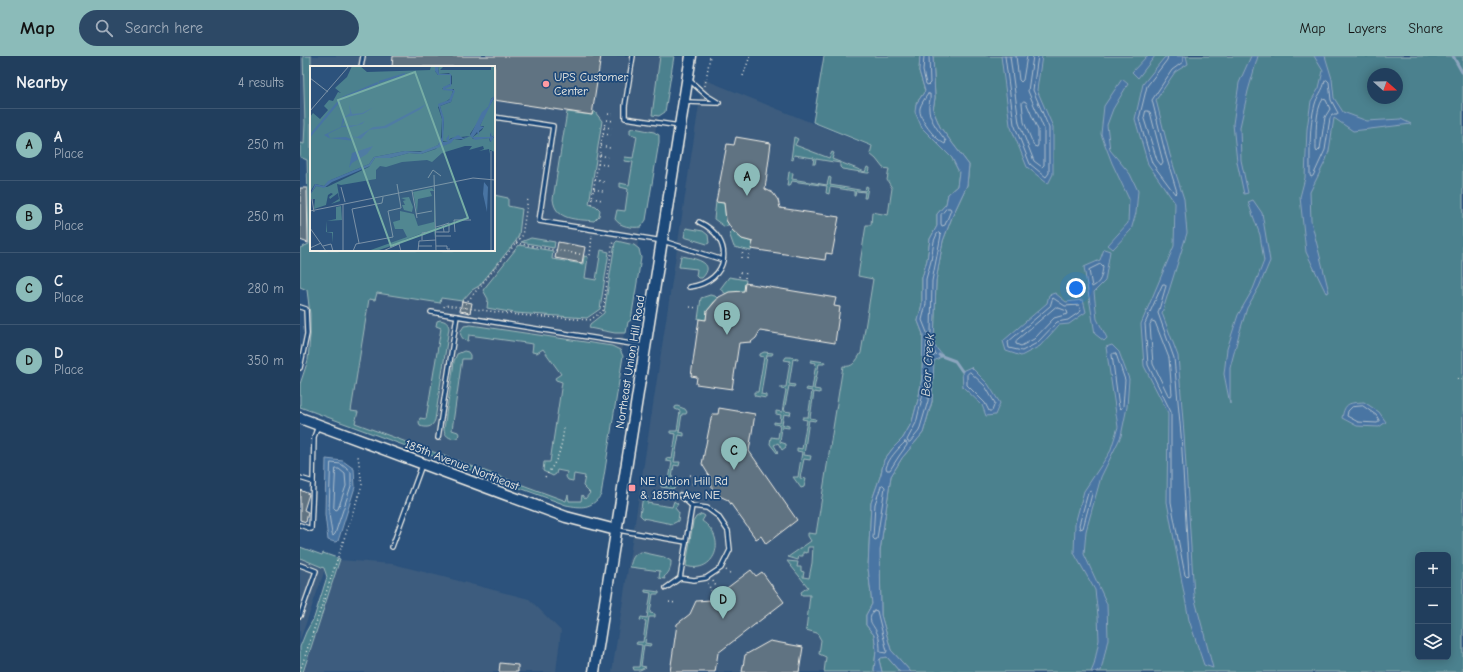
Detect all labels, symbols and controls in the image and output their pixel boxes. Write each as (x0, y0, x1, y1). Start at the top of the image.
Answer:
search box (79, 10, 359, 46)
text: Map (20, 17, 55, 39)
icon: search (93, 17, 115, 39)
text: Search here (125, 19, 203, 37)
text: Map (1299, 20, 1326, 37)
text: Layers (1348, 20, 1386, 37)
text: Share (1408, 20, 1443, 37)
inset map (310, 66, 495, 251)
north arrow (1367, 68, 1403, 104)
place label: UPS Customer Center (554, 70, 629, 98)
text: Nearby (16, 73, 67, 92)
text: 4 results (238, 75, 284, 90)
marker: UPS Customer Center (541, 79, 551, 89)
text: A (54, 128, 62, 146)
text: A (25, 137, 33, 152)
text: 250 m (247, 137, 284, 152)
text: Place (54, 146, 84, 161)
pin: A (734, 163, 760, 196)
text: B (54, 200, 63, 218)
text: B (25, 209, 33, 224)
text: 250 m (247, 209, 284, 224)
text: Place (54, 218, 84, 233)
text: C (54, 272, 63, 290)
your location (1066, 278, 1086, 298)
text: C (25, 281, 33, 296)
text: 280 m (247, 281, 284, 296)
text: Place (54, 290, 84, 305)
street label: Northeast Union Hill Road (613, 294, 647, 430)
pin: B (714, 302, 740, 335)
water label: Bear Creek (918, 332, 937, 397)
text: D (54, 344, 63, 362)
text: D (25, 353, 33, 368)
text: 350 m (247, 353, 284, 368)
text: Place (54, 362, 84, 377)
street label: 185th Avenue Northeast (403, 437, 522, 493)
pin: C (721, 437, 747, 470)
place label: NE Union Hill Rd & 185th Ave NE (640, 474, 728, 502)
marker: NE Union Hill Rd & 185th Ave NE (627, 483, 637, 493)
map controls (1415, 552, 1451, 660)
button: + (1415, 552, 1451, 588)
pin: D (710, 586, 736, 619)
button: − (1415, 588, 1451, 624)
button: layers (1415, 624, 1451, 660)

